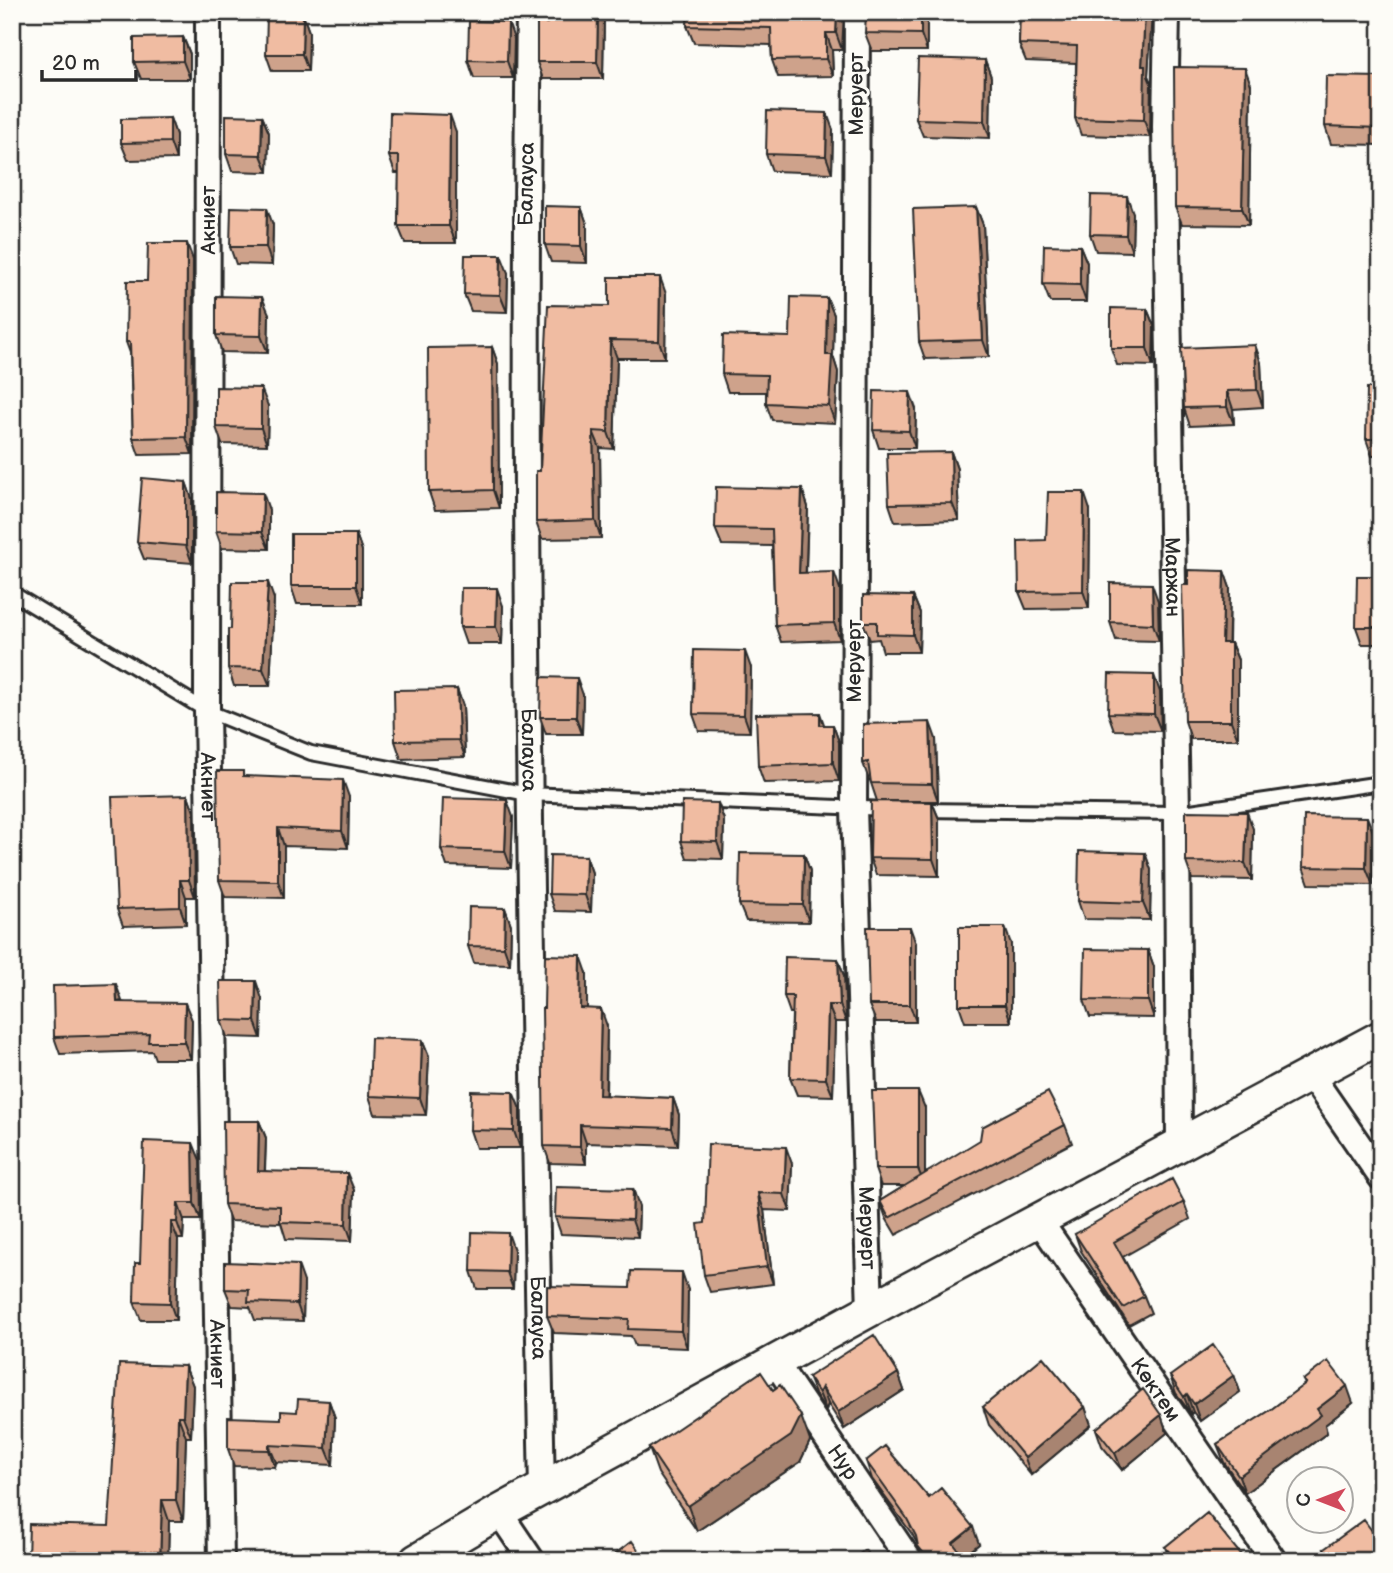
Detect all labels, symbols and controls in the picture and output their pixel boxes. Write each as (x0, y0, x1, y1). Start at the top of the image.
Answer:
scale bar (42, 38, 136, 82)
text: 20 m (52, 51, 100, 76)
street label: Меруерт (844, 52, 869, 136)
street label: Балауса (513, 141, 540, 226)
street label: Акниет (196, 185, 221, 255)
street label: Маржан (1159, 537, 1186, 617)
street label: Меруерт (842, 619, 867, 703)
street label: Балауса (516, 708, 542, 793)
street label: Акниет (195, 751, 221, 822)
street label: Меруерт (853, 1186, 881, 1270)
street label: Балауса (525, 1276, 551, 1361)
street label: Акниет (204, 1318, 230, 1389)
street label: Көктем (1125, 1353, 1186, 1427)
street label: Нур (822, 1440, 863, 1485)
north arrow (1284, 1464, 1354, 1534)
text: С (1293, 1493, 1316, 1507)

